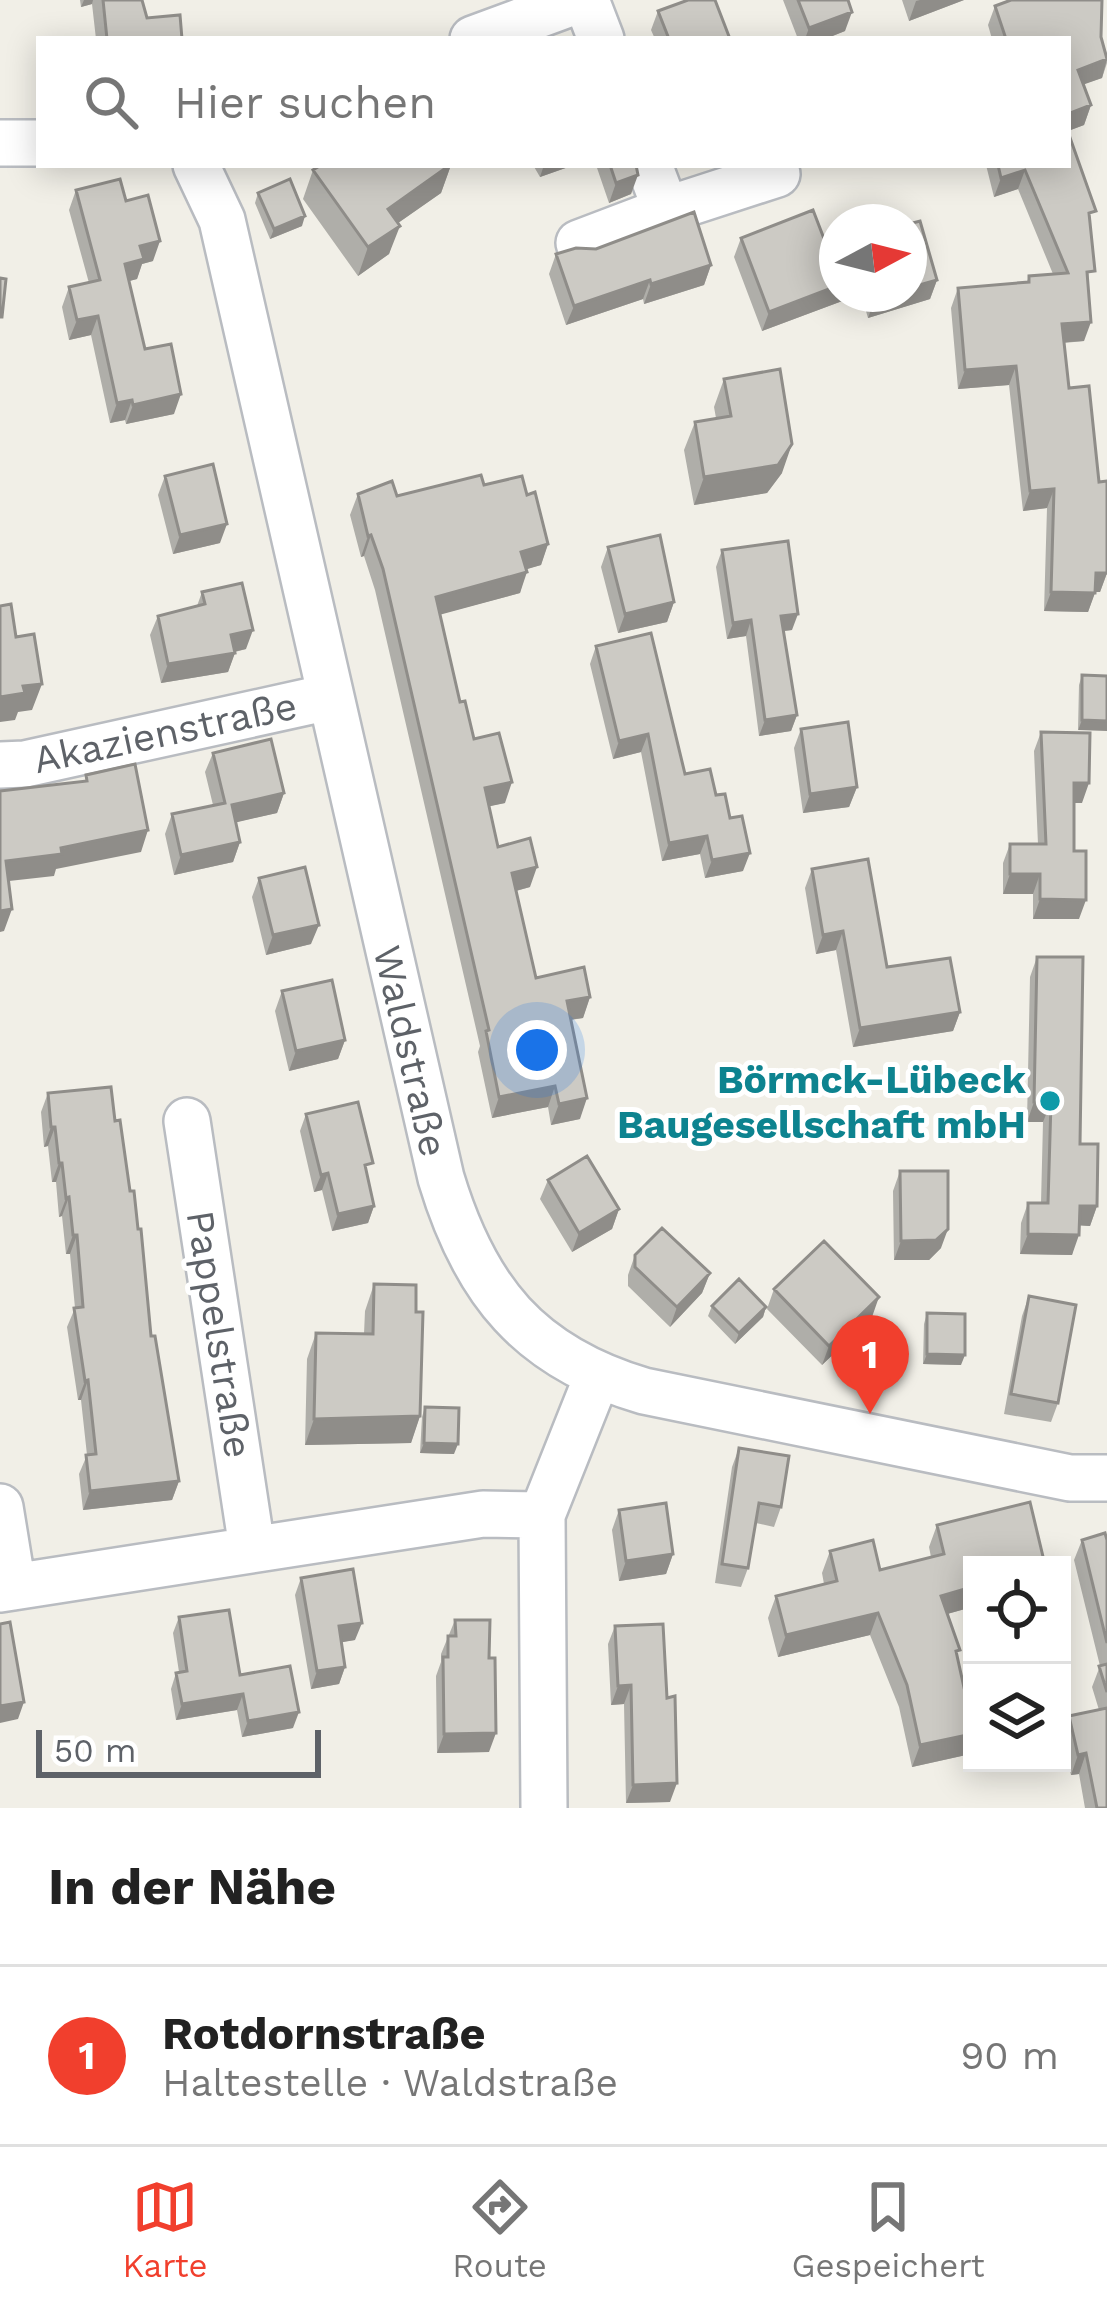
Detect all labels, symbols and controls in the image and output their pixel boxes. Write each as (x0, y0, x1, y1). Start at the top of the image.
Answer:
search box (36, 36, 1071, 168)
icon: search (78, 69, 144, 135)
text: Hier suchen (174, 76, 436, 129)
north arrow (819, 204, 927, 312)
street label: Akazienstraße (29, 683, 301, 782)
street label: Waldstraße (364, 941, 457, 1161)
your location (507, 1020, 567, 1080)
place label: Börmck-Lübeck Baugesellschaft mbH (617, 1057, 1027, 1147)
marker: Börmck-Lübeck Baugesellschaft mbH (1037, 1088, 1063, 1114)
street label: Pappelstraße (178, 1207, 261, 1461)
pin: 1 (831, 1315, 909, 1414)
map controls (963, 1556, 1071, 1772)
button: locate (963, 1556, 1071, 1664)
button: layers (963, 1664, 1071, 1772)
scale bar (36, 1724, 321, 1777)
text: 50 m (54, 1731, 136, 1770)
text: In der Nähe (48, 1857, 336, 1916)
text: Rotdornstraße (162, 2007, 486, 2060)
text: 1 (79, 2033, 95, 2078)
text: 90 m (960, 2033, 1059, 2078)
text: Haltestelle · Waldstraße (162, 2060, 618, 2105)
tab: Karte (122, 2174, 208, 2285)
tab: Route (452, 2174, 547, 2285)
tab: Gespeichert (792, 2174, 985, 2285)

